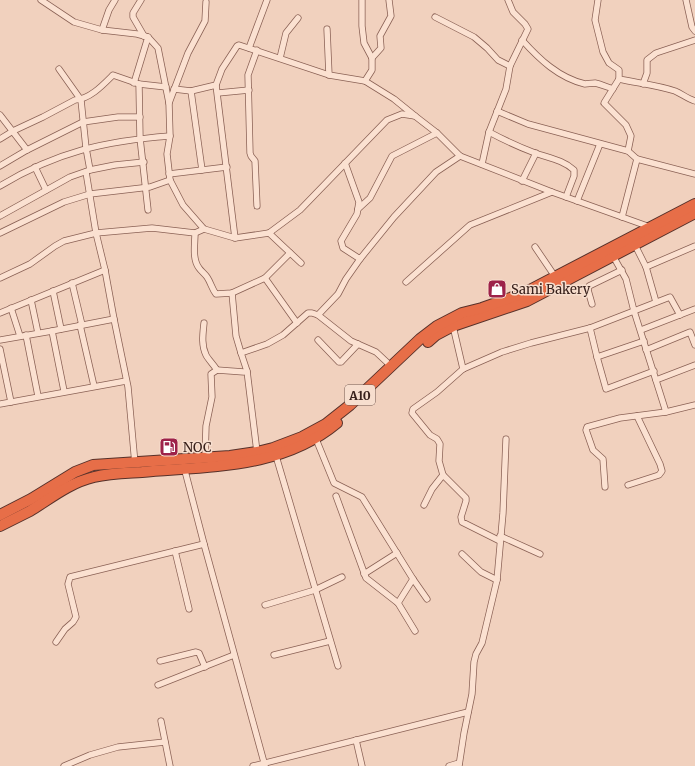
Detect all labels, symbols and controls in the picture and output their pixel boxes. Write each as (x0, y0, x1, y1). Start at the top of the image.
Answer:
shop icon: Sami Bakery (486, 278, 508, 300)
place label: Sami Bakery (511, 281, 591, 298)
road number: A10 (345, 385, 375, 405)
fuel station icon: NOC (158, 436, 180, 458)
place label: NOC (183, 439, 212, 456)

